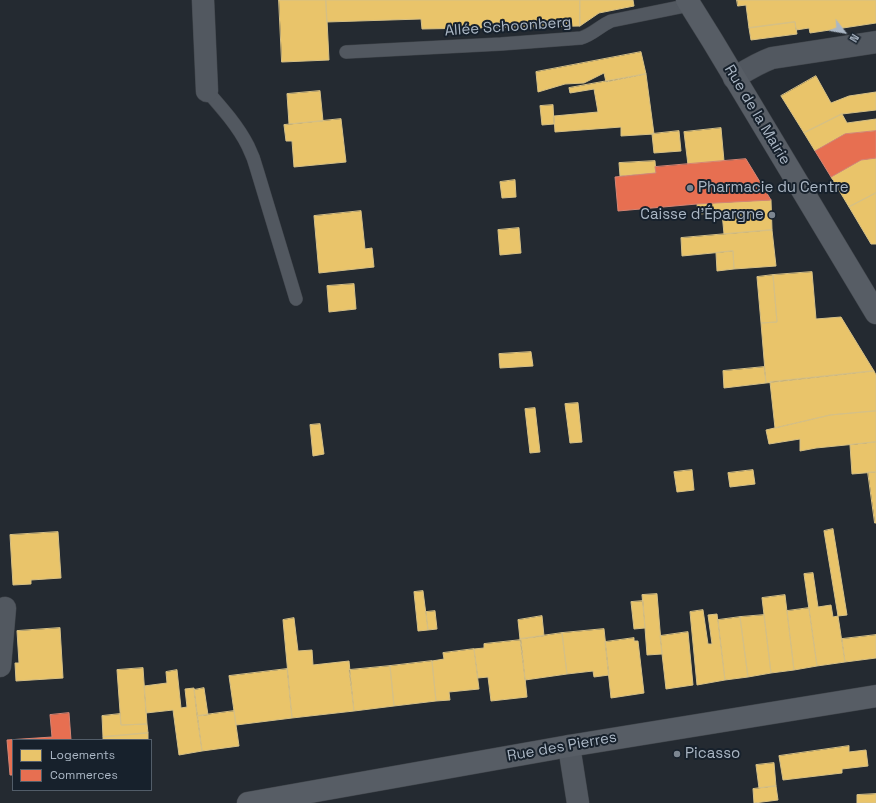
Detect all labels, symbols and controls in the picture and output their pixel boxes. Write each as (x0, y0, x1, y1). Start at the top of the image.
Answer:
north arrow (824, 12, 864, 52)
street label: Allée Schoonberg (444, 14, 572, 40)
text: N (846, 31, 862, 45)
street label: Rue de la Mairie (720, 62, 794, 168)
place label: Pharmacie du Centre (698, 179, 849, 197)
marker: Pharmacie du Centre (685, 183, 695, 193)
place label: Caisse d'Épargne (640, 206, 764, 224)
marker: Caisse d'Épargne (767, 210, 777, 220)
street label: Rue des Pierres (506, 728, 618, 766)
legend (12, 739, 152, 791)
place label: Picasso (685, 745, 740, 763)
text: Logements (50, 747, 115, 763)
marker: Picasso (672, 749, 682, 759)
text: Commerces (50, 767, 118, 783)

